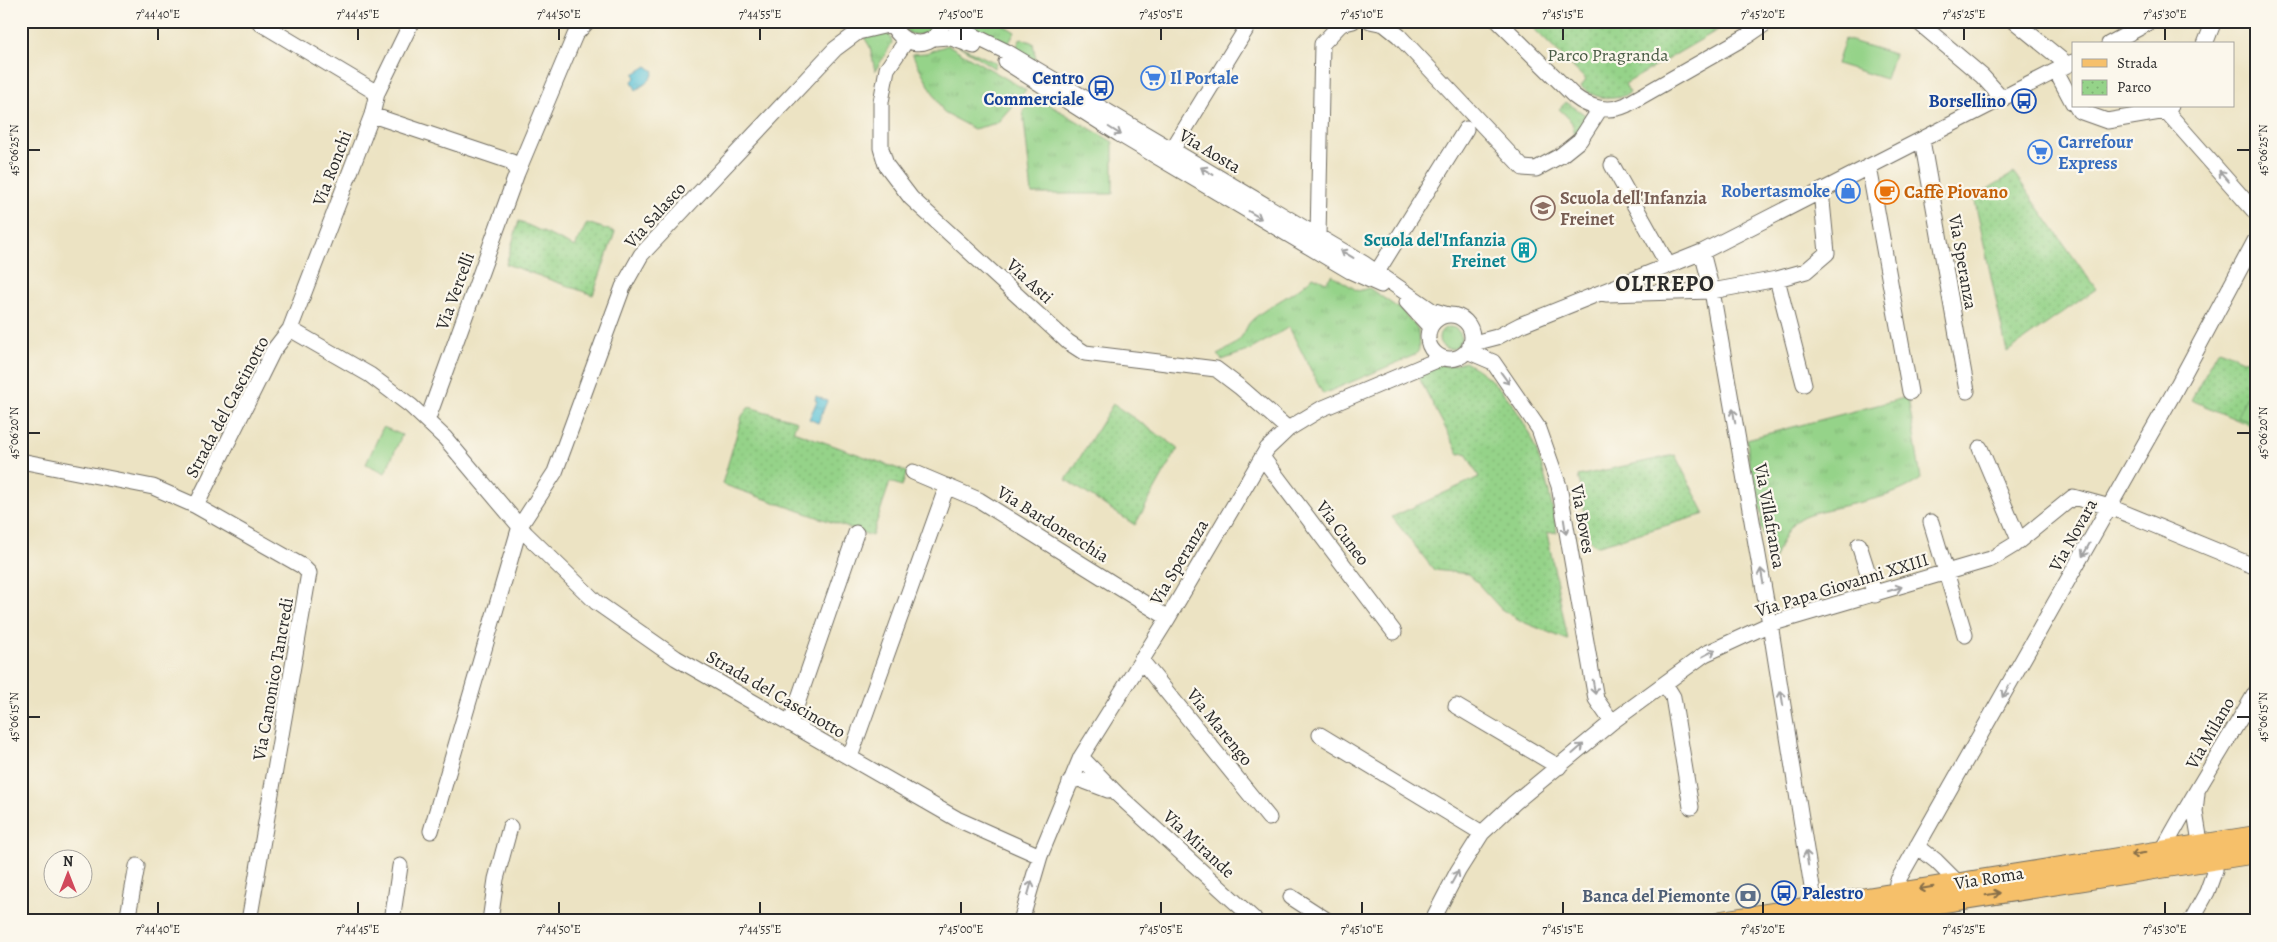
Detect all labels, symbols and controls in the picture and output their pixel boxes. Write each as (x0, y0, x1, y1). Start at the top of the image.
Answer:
text: 7°44'40"E (136, 6, 180, 22)
text: 7°44'45"E (337, 6, 379, 22)
text: 7°44'50"E (537, 6, 581, 22)
text: 7°44'55"E (739, 6, 781, 22)
text: 7°45'00"E (939, 6, 983, 22)
text: 7°45'05"E (1139, 6, 1183, 22)
text: 7°45'10"E (1341, 6, 1383, 22)
text: 7°45'15"E (1542, 6, 1584, 22)
text: 7°45'20"E (1741, 6, 1785, 22)
text: 7°45'25"E (1943, 6, 1985, 22)
text: 7°45'30"E (2143, 6, 2187, 22)
legend (2072, 42, 2234, 108)
park label: Parco Pragranda (1547, 43, 1669, 67)
text: Strada (2117, 53, 2158, 73)
supermarket icon: Il Portale (1140, 65, 1166, 91)
place label: Centro Commerciale (983, 66, 1084, 111)
place label: Il Portale (1170, 66, 1239, 90)
bus stop icon: Centro Commerciale (1088, 75, 1114, 101)
text: Parco (2117, 77, 2151, 97)
bus stop icon: Borsellino (2011, 88, 2037, 114)
place label: Borsellino (1928, 89, 2006, 113)
street label: Via Aosta (1174, 123, 1246, 179)
text: 45°06'25"N (6, 124, 22, 176)
text: 45°06'25"N (2255, 124, 2271, 176)
street label: Via Ronchi (306, 127, 357, 210)
one-way arrow (1108, 127, 1122, 137)
place label: Carrefour Express (2058, 130, 2134, 175)
supermarket icon: Carrefour Express (2027, 139, 2053, 165)
one-way arrow (1201, 166, 1215, 176)
one-way arrow (2218, 170, 2229, 183)
street label: Via Salasco (618, 177, 691, 254)
shop icon: Robertasmoke (1835, 178, 1861, 204)
place label: Robertasmoke (1721, 179, 1830, 203)
cafe icon: Caffè Piovano (1874, 179, 1900, 205)
place label: Caffè Piovano (1904, 180, 2008, 204)
place label: Scuola dell'Infanzia Freinet (1560, 186, 1707, 231)
school or university icon: Scuola dell'Infanzia Freinet (1530, 195, 1556, 221)
one-way arrow (1247, 210, 1261, 220)
street label: Via Speranza (1943, 212, 1983, 312)
place label: Scuola del'Infanzia Freinet (1364, 228, 1506, 273)
building icon: Scuola del'Infanzia Freinet (1511, 237, 1537, 263)
one-way arrow (1341, 248, 1355, 258)
street label: Via Vercelli (430, 249, 480, 334)
street label: Via Asti (1001, 252, 1059, 309)
district label: OLTREPO (1615, 269, 1715, 299)
street label: Strada del Cascinotto (180, 332, 274, 482)
one-way arrow (1500, 371, 1510, 385)
text: 45°06'20"N (6, 406, 22, 459)
text: 45°06'20"N (2255, 406, 2271, 459)
one-way arrow (1728, 408, 1738, 424)
street label: Via Villafranca (1749, 460, 1791, 571)
street label: Via Bardonecchia (992, 479, 1114, 568)
street label: Via Boves (1565, 482, 1601, 555)
street label: Via Novara (2043, 494, 2103, 577)
street label: Via Cuneo (1310, 495, 1375, 570)
street label: Via Speranza (1143, 514, 1214, 610)
one-way arrow (1560, 518, 1570, 534)
one-way arrow (2081, 542, 2091, 557)
street label: Via Papa Giovanni XXIII (1752, 547, 1931, 623)
one-way arrow (1756, 568, 1766, 584)
one-way arrow (1887, 583, 1903, 593)
street label: Via Canonico Tancredi (247, 596, 299, 763)
street label: Strada del Cascinotto (702, 644, 850, 744)
one-way arrow (1701, 647, 1715, 657)
one-way arrow (1589, 678, 1599, 694)
street label: Via Marengo (1181, 682, 1259, 771)
one-way arrow (2001, 684, 2011, 698)
one-way arrow (1777, 690, 1787, 706)
text: 45°06'15"N (6, 692, 22, 742)
text: 45°06'15"N (2255, 692, 2271, 742)
street label: Via Milano (2179, 693, 2240, 774)
one-way arrow (1572, 744, 1585, 755)
street label: Via Mirande (1157, 804, 1240, 884)
one-way arrow (2131, 849, 2147, 859)
north arrow (42, 850, 92, 900)
one-way arrow (1802, 851, 1812, 867)
text: N (63, 852, 73, 871)
street label: Via Roma (1952, 861, 2026, 895)
one-way arrow (1450, 870, 1460, 885)
bus stop icon: Palestro (1771, 880, 1797, 906)
one-way arrow (1026, 881, 1036, 897)
place label: Palestro (1802, 881, 1864, 905)
bank icon: Banca del Piemonte (1735, 883, 1761, 909)
place label: Banca del Piemonte (1582, 884, 1730, 908)
one-way arrow (1918, 884, 1934, 894)
one-way arrow (1985, 889, 2001, 899)
text: 7°44'40"E (136, 921, 180, 937)
text: 7°44'45"E (337, 921, 379, 937)
text: 7°44'50"E (537, 921, 581, 937)
text: 7°44'55"E (739, 921, 781, 937)
text: 7°45'00"E (939, 921, 983, 937)
text: 7°45'05"E (1139, 921, 1183, 937)
text: 7°45'10"E (1341, 921, 1383, 937)
text: 7°45'15"E (1542, 921, 1584, 937)
text: 7°45'20"E (1741, 921, 1785, 937)
text: 7°45'25"E (1943, 921, 1985, 937)
text: 7°45'30"E (2143, 921, 2187, 937)

